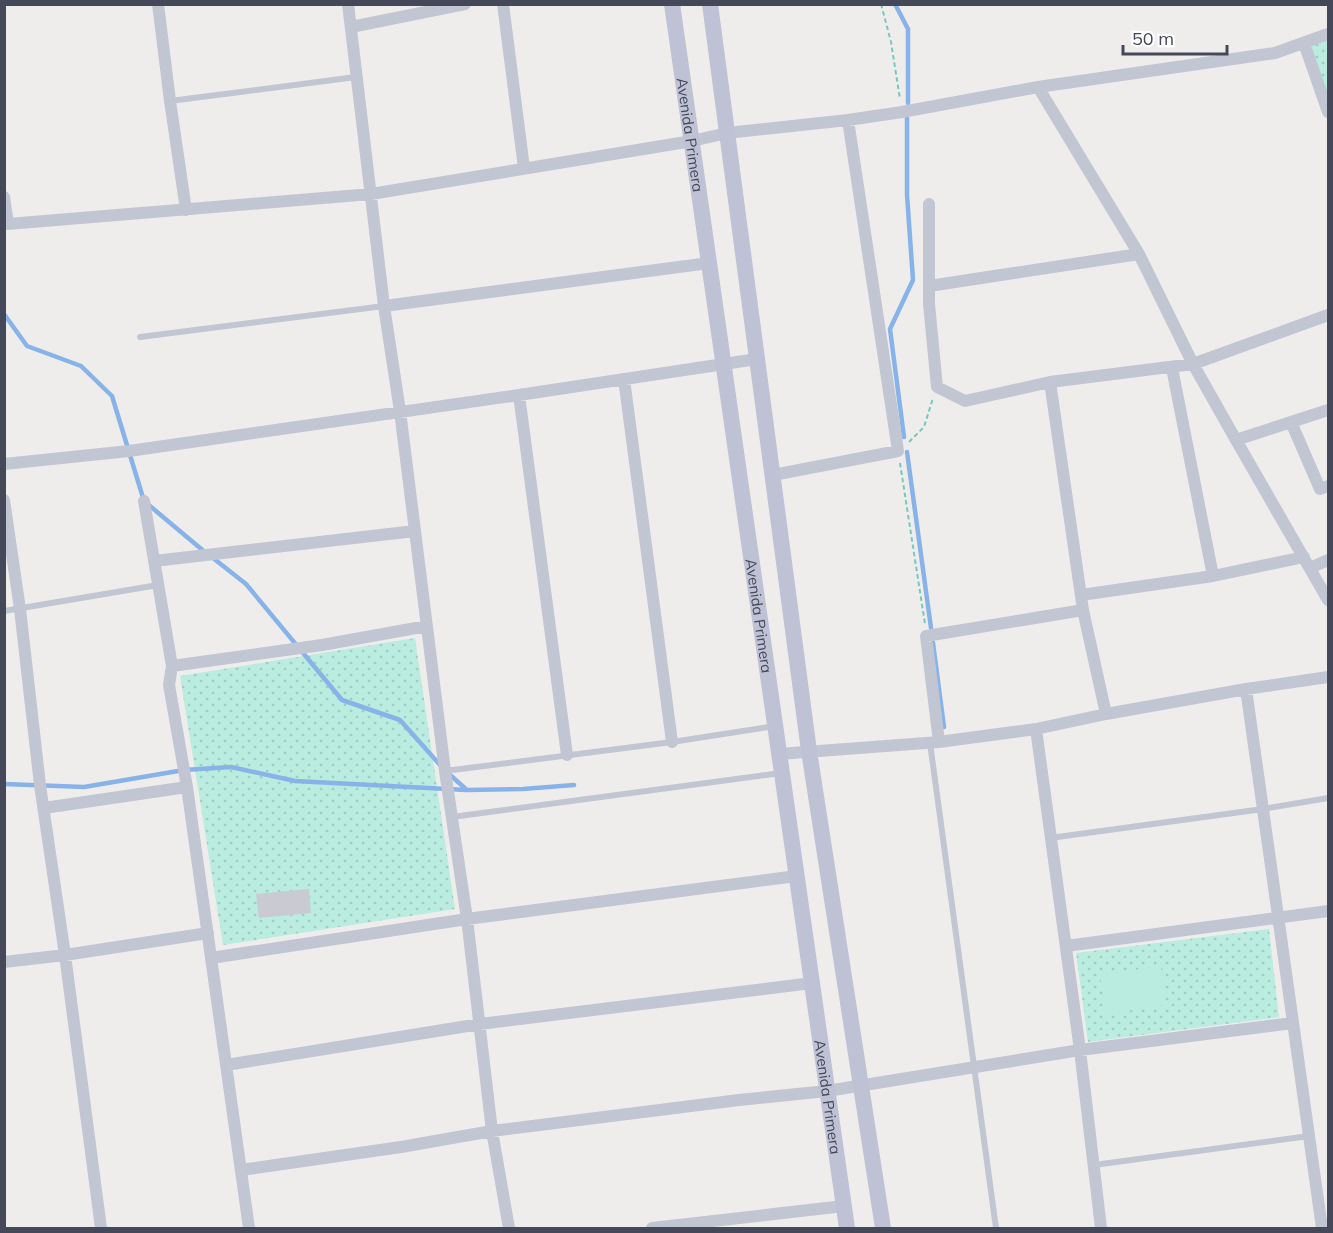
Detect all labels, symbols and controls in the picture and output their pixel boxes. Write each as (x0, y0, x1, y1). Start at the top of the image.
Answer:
scale bar (1123, 18, 1226, 56)
text: 50 m (1132, 27, 1174, 50)
street label: Avenida Primera (673, 76, 708, 193)
street label: Avenida Primera (742, 557, 777, 674)
street label: Avenida Primera (811, 1038, 846, 1155)

